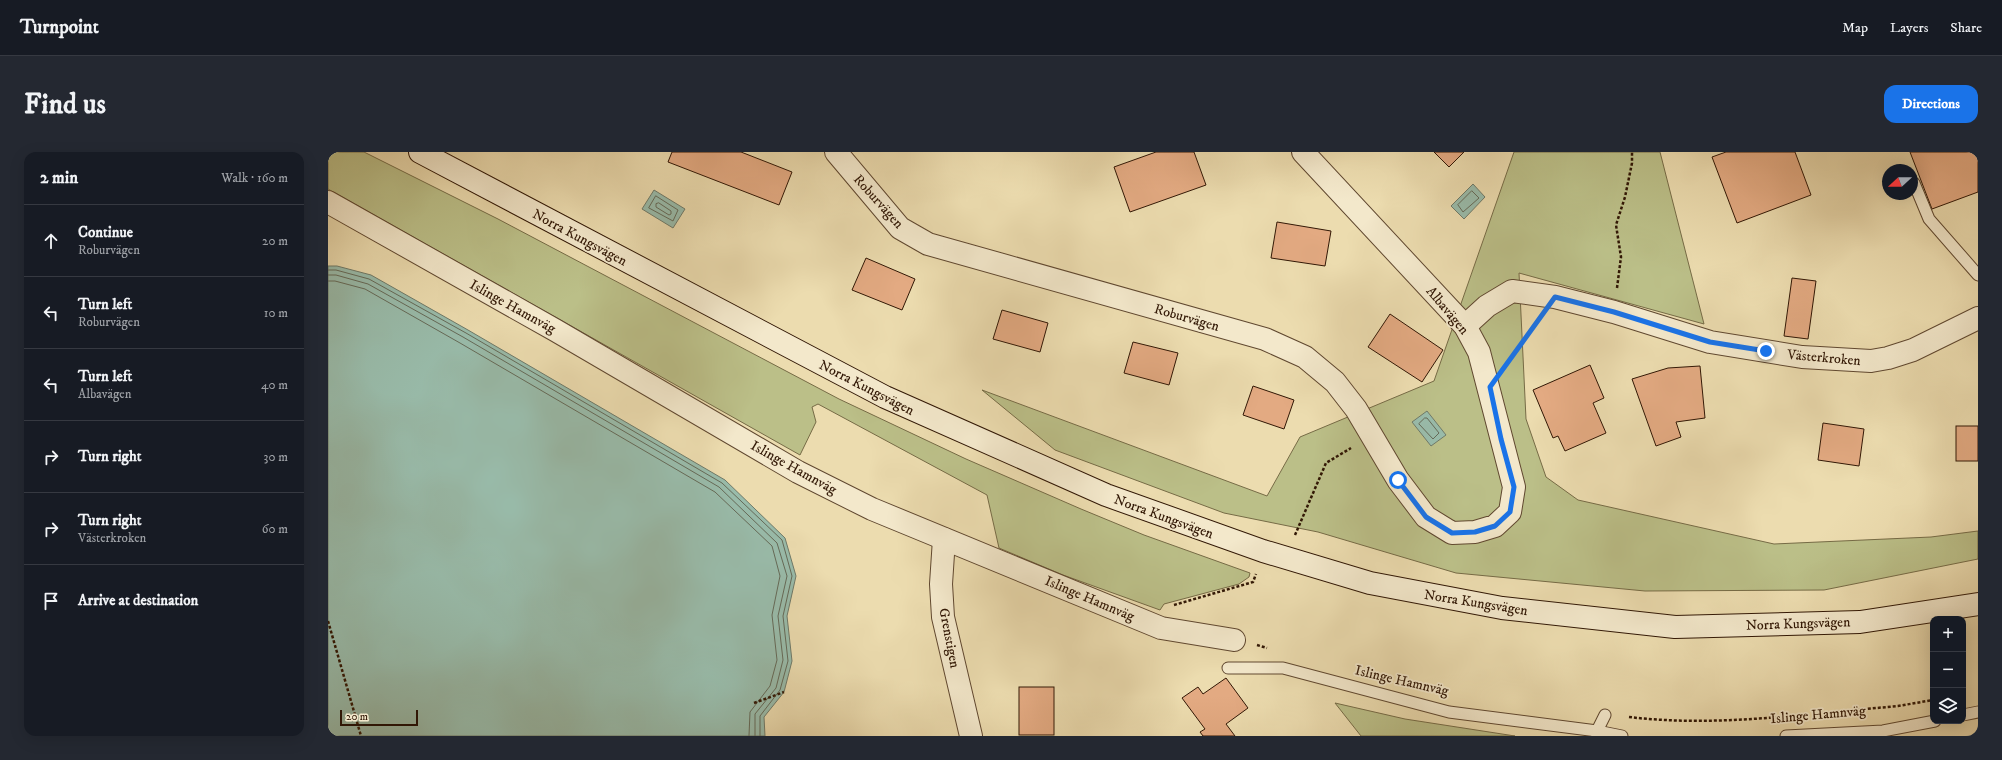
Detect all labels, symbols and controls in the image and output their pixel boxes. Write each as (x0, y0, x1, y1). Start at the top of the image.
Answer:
text: Turnpoint (20, 16, 99, 39)
text: Map (1842, 19, 1868, 37)
text: Layers (1890, 19, 1928, 37)
text: Share (1950, 19, 1982, 37)
button: Directions (1884, 85, 1978, 123)
text: Find us (24, 87, 106, 122)
north arrow (1882, 164, 1918, 200)
text: 2 min (40, 167, 78, 189)
text: Walk · 160 m (221, 170, 288, 186)
street label: Roburvägen (849, 171, 908, 233)
street label: Norra Kungsvägen (529, 205, 631, 271)
text: Continue (78, 223, 133, 242)
icon: ahead (40, 230, 62, 252)
text: 20 m (262, 233, 288, 249)
text: Roburvägen (78, 242, 140, 258)
street label: Islinge Hamnväg (466, 276, 559, 338)
street label: Albavägen (1422, 283, 1473, 339)
text: Turn left (78, 295, 132, 314)
street label: Roburvägen (1152, 300, 1222, 336)
icon: left (40, 302, 62, 324)
text: 10 m (264, 305, 288, 321)
text: Roburvägen (78, 314, 140, 330)
route end (1757, 342, 1775, 360)
street label: Västerkroken (1785, 346, 1862, 370)
street label: Norra Kungsvägen (816, 356, 918, 420)
text: Turn left (78, 367, 132, 386)
icon: left (40, 374, 62, 396)
text: 40 m (261, 377, 288, 393)
text: Albavägen (78, 386, 132, 402)
street label: Islinge Hamnväg (747, 437, 840, 499)
icon: right (40, 446, 62, 468)
text: Turn right (78, 447, 141, 466)
text: 30 m (264, 449, 288, 465)
route start (1389, 471, 1407, 489)
street label: Norra Kungsvägen (1111, 491, 1217, 544)
text: Turn right (78, 511, 141, 530)
icon: right (40, 518, 62, 540)
text: 60 m (262, 521, 288, 537)
text: Västerkroken (78, 530, 146, 546)
street label: Islinge Hamnväg (1042, 572, 1137, 626)
street label: Norra Kungsvägen (1423, 586, 1530, 620)
icon: arrive (40, 590, 62, 612)
text: Arrive at destination (78, 591, 198, 610)
street label: Grenstigen (934, 607, 964, 670)
street label: Norra Kungsvägen (1745, 613, 1851, 635)
map controls (1930, 616, 1966, 724)
button: + (1930, 616, 1966, 652)
button: − (1930, 652, 1966, 688)
street label: Islinge Hamnväg (1353, 661, 1451, 701)
button: layers (1930, 688, 1966, 724)
street label: Islinge Hamnväg (1770, 702, 1867, 728)
scale bar (340, 708, 418, 727)
text: 20 m (346, 710, 368, 724)

